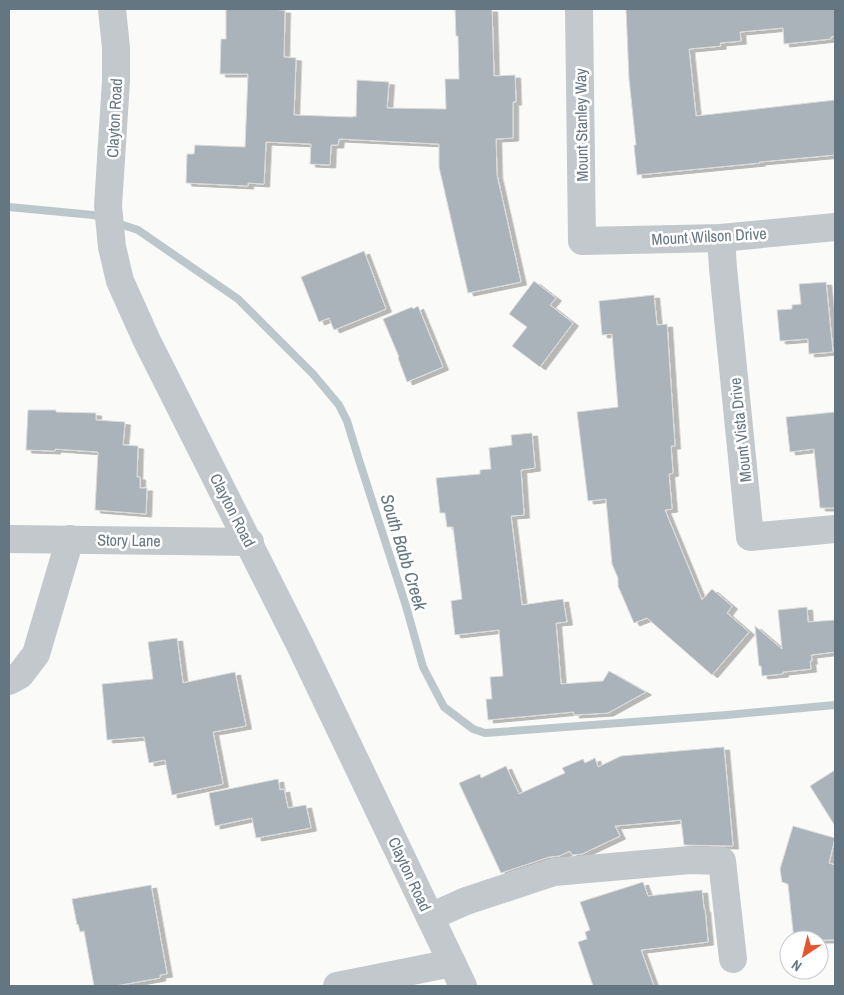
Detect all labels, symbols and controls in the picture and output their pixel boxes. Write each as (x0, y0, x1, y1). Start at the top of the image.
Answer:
street label: Mount Stanley Way (569, 68, 593, 182)
street label: Clayton Road (101, 78, 127, 158)
street label: Mount Wilson Drive (651, 222, 767, 250)
street label: Mount Vista Drive (724, 377, 756, 483)
street label: Clayton Road (205, 470, 261, 550)
water label: South Babb Creek (374, 491, 434, 614)
street label: Story Lane (97, 528, 161, 552)
street label: Clayton Road (383, 833, 437, 915)
north arrow (779, 930, 829, 980)
text: N (788, 956, 805, 975)

